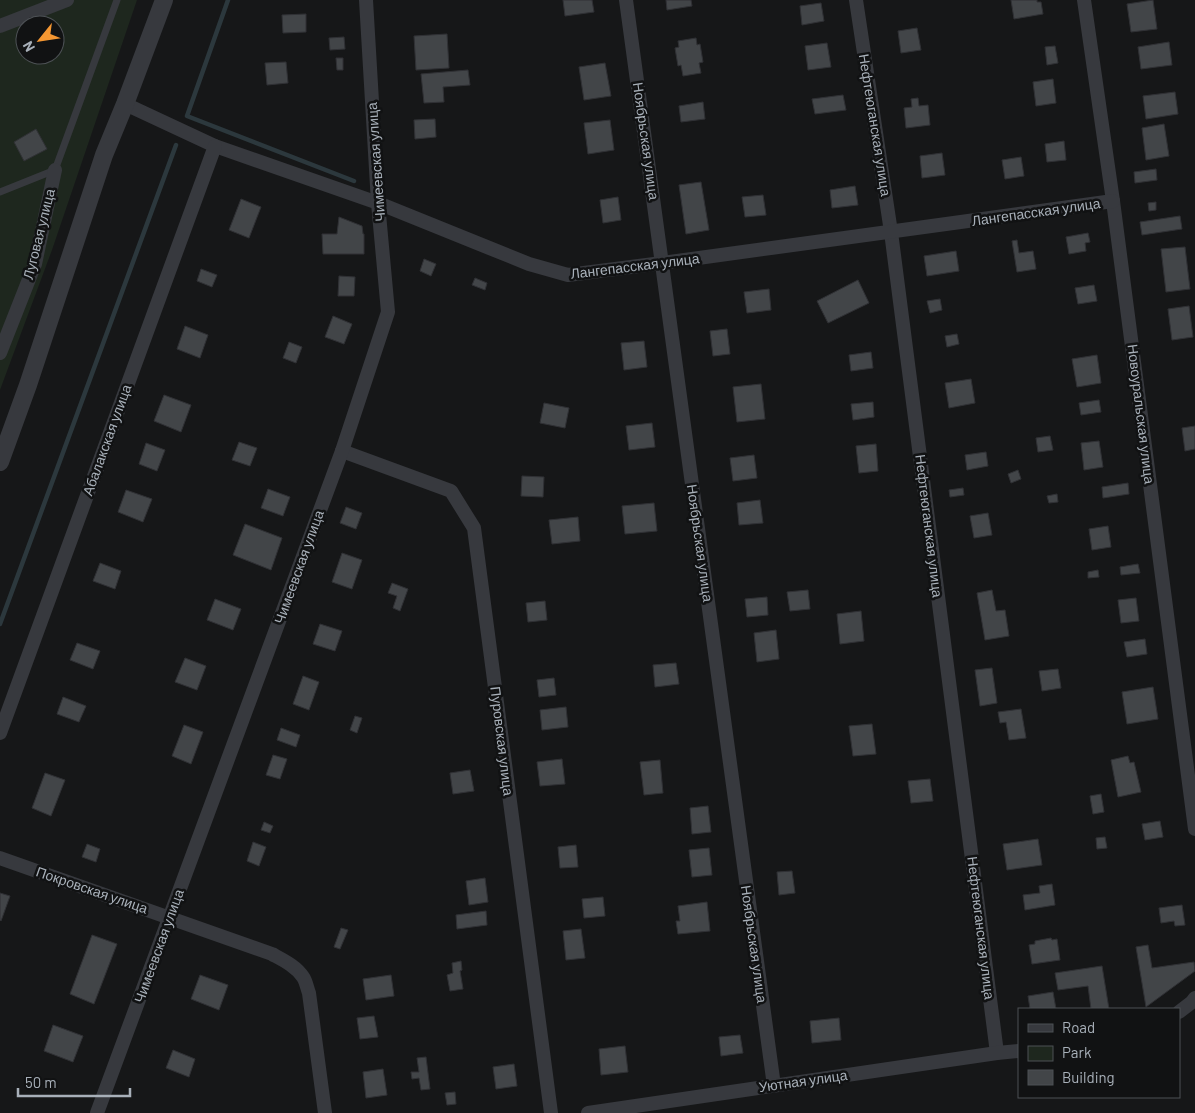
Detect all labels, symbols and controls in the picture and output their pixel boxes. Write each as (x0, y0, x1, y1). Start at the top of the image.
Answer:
north arrow (15, 15, 65, 65)
text: N (19, 38, 38, 55)
street label: Нефтеюганская улица (856, 52, 895, 198)
street label: Ноябрьская улица (630, 81, 663, 201)
street label: Чимеевская улица (363, 102, 388, 222)
street label: Луговая улица (19, 187, 58, 281)
street label: Лангепасская улица (971, 194, 1102, 229)
street label: Лангепасская улица (570, 249, 701, 282)
street label: Новоуральская улица (1124, 343, 1159, 485)
street label: Абалакская улица (79, 382, 135, 498)
street label: Нефтеюганская улица (912, 453, 947, 599)
street label: Ноябрьская улица (684, 483, 717, 603)
street label: Чимеевская улица (270, 507, 327, 626)
street label: Пуровская улица (487, 685, 518, 797)
street label: Нефтеюганская улица (964, 855, 999, 1001)
street label: Покровская улица (34, 862, 150, 917)
street label: Ноябрьская улица (738, 884, 771, 1004)
street label: Чимеевская улица (130, 886, 187, 1005)
legend (1018, 1008, 1180, 1098)
text: Road (1062, 1018, 1095, 1036)
text: Park (1062, 1043, 1092, 1061)
scale bar (18, 1066, 130, 1098)
street label: Уютная улица (758, 1066, 849, 1095)
text: Building (1062, 1068, 1115, 1086)
text: 50 m (25, 1073, 57, 1091)

